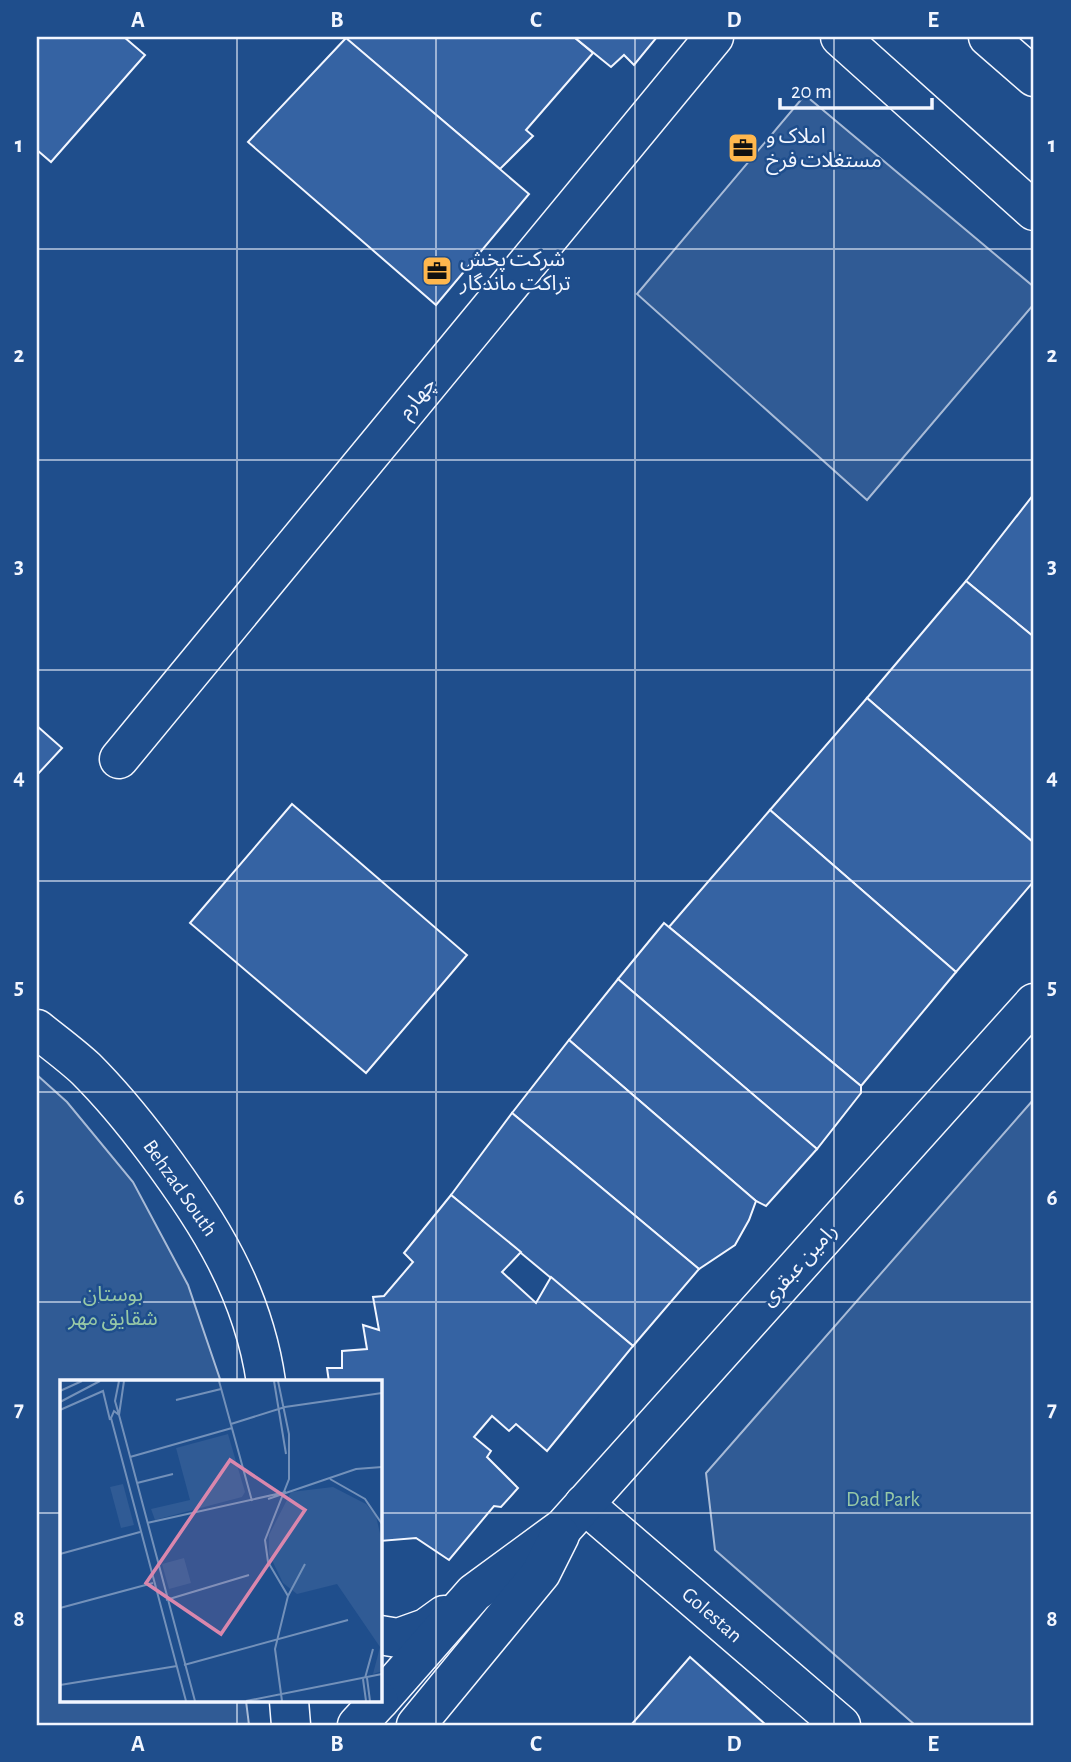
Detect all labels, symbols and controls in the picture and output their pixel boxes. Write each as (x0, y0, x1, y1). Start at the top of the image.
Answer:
text: A (131, 9, 145, 32)
text: B (330, 9, 344, 32)
text: C (530, 9, 542, 32)
text: D (726, 9, 742, 32)
text: E (927, 9, 939, 32)
scale bar (780, 66, 933, 110)
text: 20 m (791, 81, 832, 102)
place label: املاک و مستغلات فرخ (766, 126, 882, 175)
office icon: املاک و مستغلات فرخ (726, 131, 760, 165)
text: 1 (15, 134, 23, 157)
text: 1 (1048, 134, 1056, 157)
place label: شرکت پخش تراکت ماندگار (459, 249, 571, 295)
office icon: شرکت پخش تراکت ماندگار (420, 254, 454, 288)
text: 2 (14, 344, 25, 367)
text: 2 (1047, 344, 1058, 367)
street label: چهارم (394, 373, 444, 426)
text: 3 (14, 555, 24, 578)
text: 3 (1047, 555, 1057, 578)
text: 4 (13, 766, 25, 789)
text: 4 (1046, 766, 1058, 789)
text: 5 (14, 976, 24, 999)
text: 5 (1047, 976, 1057, 999)
street label: Behzad South (139, 1136, 221, 1240)
text: 6 (13, 1187, 25, 1210)
text: 6 (1046, 1187, 1058, 1210)
street label: رامین عبقری (757, 1220, 842, 1311)
park label: بوستان شقایق مهر (67, 1284, 158, 1331)
inset map (60, 1380, 382, 1702)
text: 7 (14, 1398, 24, 1421)
text: 7 (1047, 1398, 1057, 1421)
park label: Dad Park (846, 1489, 920, 1510)
street label: Golestan (678, 1583, 746, 1647)
text: 8 (13, 1608, 25, 1631)
text: 8 (1046, 1608, 1058, 1631)
text: A (131, 1733, 145, 1756)
text: B (330, 1733, 344, 1756)
text: C (530, 1733, 542, 1756)
text: D (726, 1733, 742, 1756)
text: E (927, 1733, 939, 1756)

